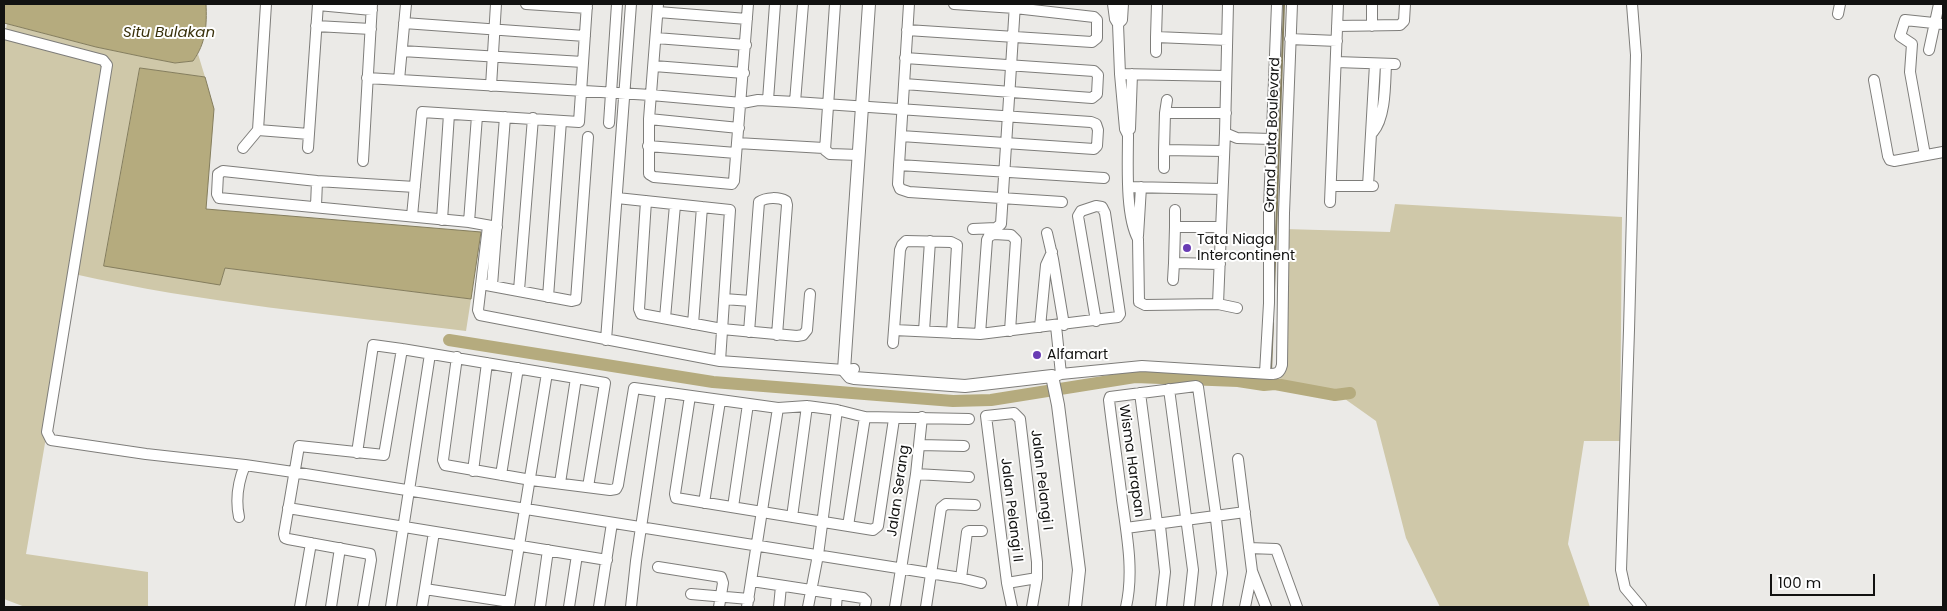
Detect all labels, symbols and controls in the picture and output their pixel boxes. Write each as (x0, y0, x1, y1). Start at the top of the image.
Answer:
water label: Situ Bulakan (123, 24, 215, 42)
street label: Grand Duta Boulevard (1262, 57, 1284, 213)
place label: Tata Niaga Intercontinent (1197, 232, 1295, 264)
marker: Tata Niaga Intercontinent (1181, 242, 1193, 254)
place label: Alfamart (1047, 347, 1108, 363)
marker: Alfamart (1031, 349, 1043, 361)
street label: Wisma Harapan (1115, 404, 1147, 518)
street label: Jalan Pelangi I (1026, 429, 1056, 531)
street label: Jalan Serang (884, 444, 914, 538)
street label: Jalan Pelangi II (996, 457, 1026, 563)
scale bar (1772, 564, 1877, 596)
text: 100 m (1778, 572, 1821, 593)

